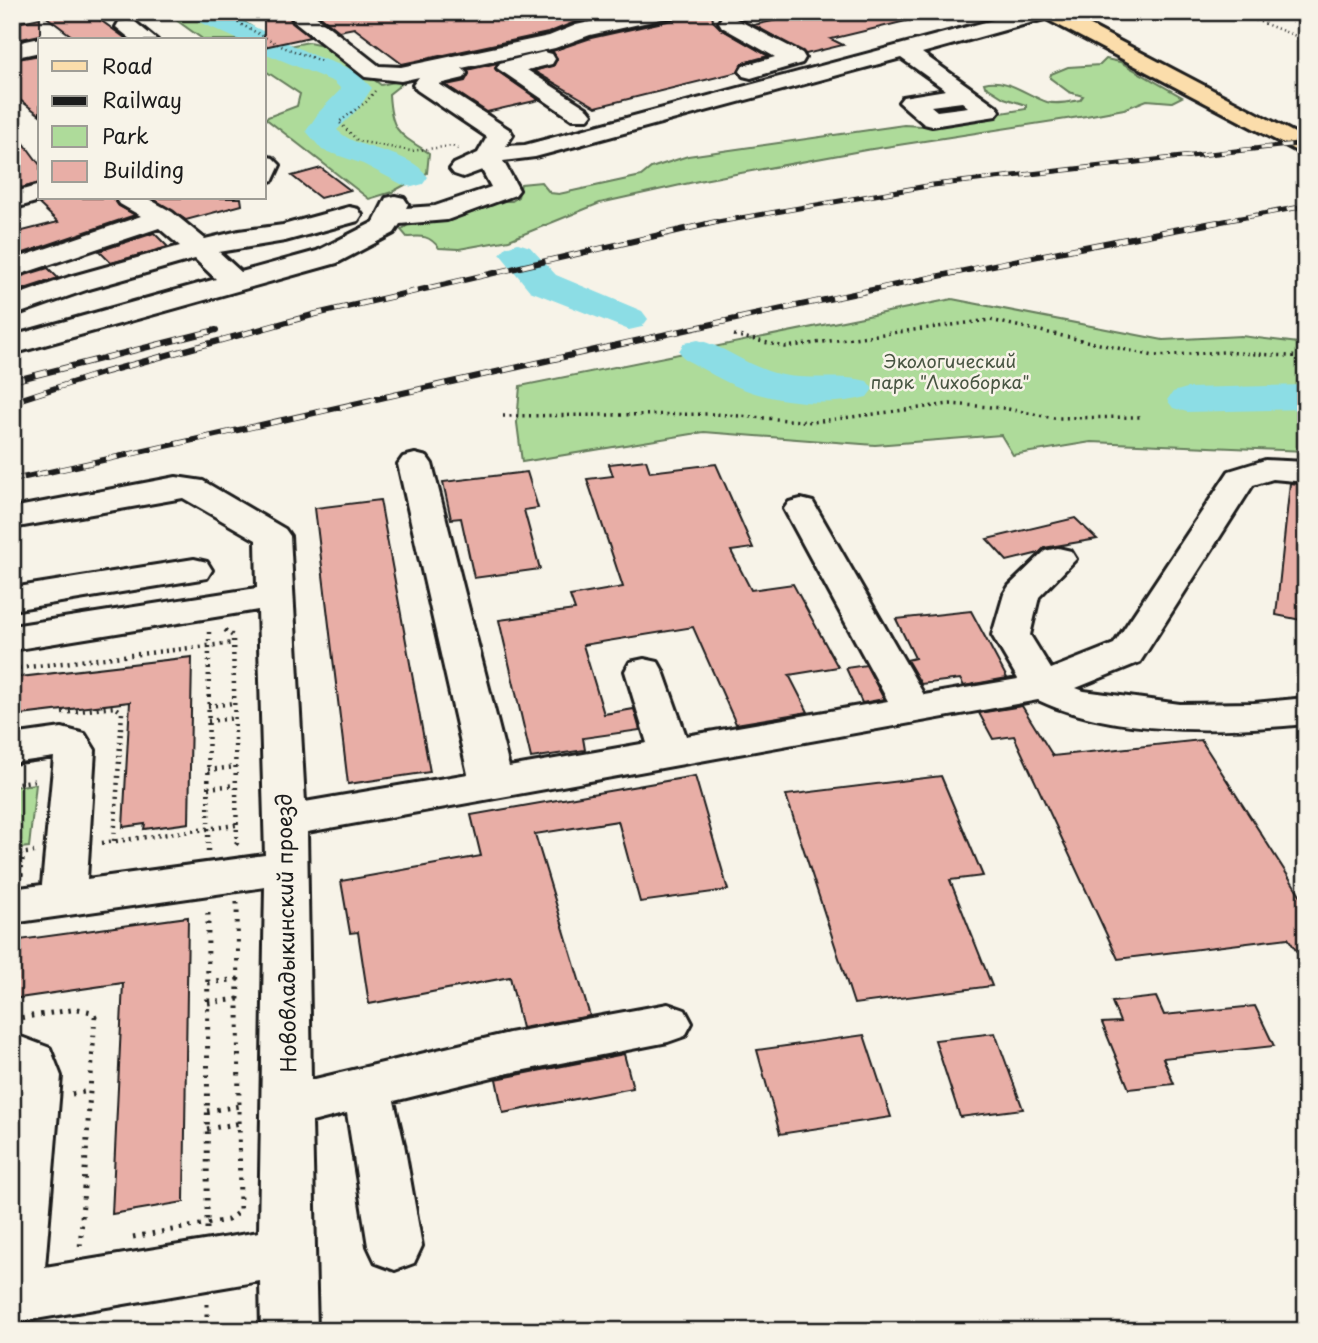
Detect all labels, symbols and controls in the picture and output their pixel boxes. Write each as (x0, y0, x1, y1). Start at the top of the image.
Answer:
legend (38, 38, 266, 200)
text: Road (102, 49, 153, 81)
text: Railway (102, 83, 182, 115)
text: Park (102, 119, 149, 151)
text: Building (102, 153, 184, 185)
park label: Экологический парк "Лихоборка" (870, 347, 1030, 395)
street label: Нововладыкинский проезд (267, 793, 303, 1073)

